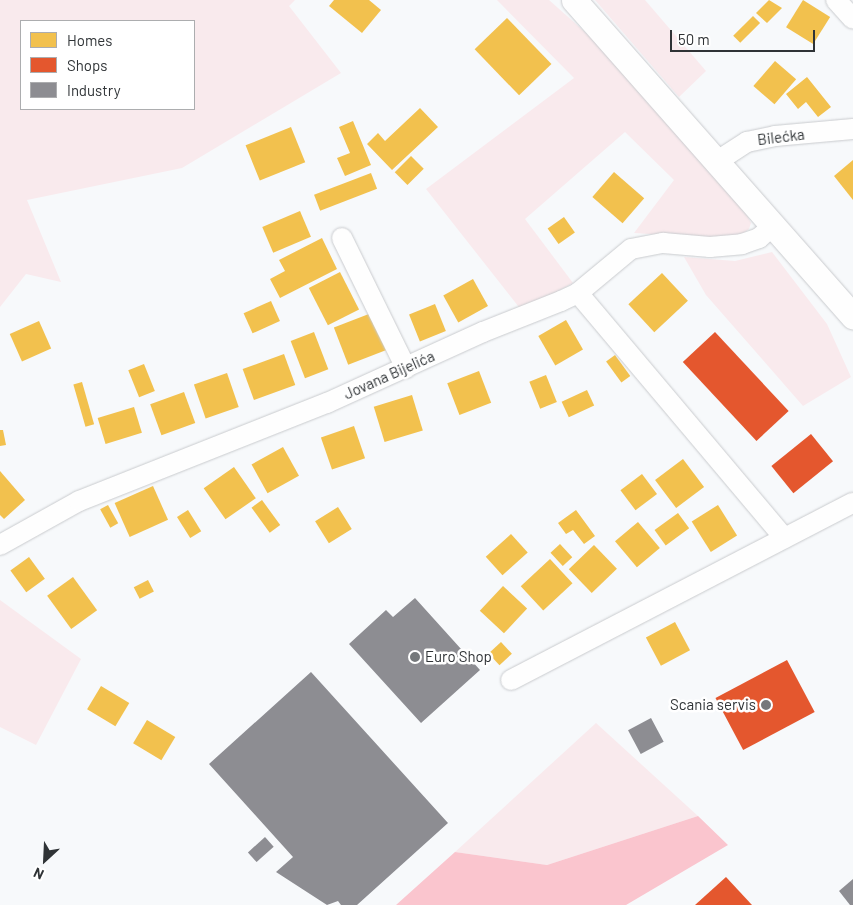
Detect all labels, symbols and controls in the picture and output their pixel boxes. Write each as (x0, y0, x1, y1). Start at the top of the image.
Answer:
legend (20, 20, 195, 110)
scale bar (673, 20, 818, 52)
text: 50 m (678, 30, 710, 48)
text: Homes (67, 31, 112, 49)
text: Shops (67, 56, 107, 74)
text: Industry (67, 81, 121, 99)
street label: Bilećka (756, 125, 806, 149)
street label: Jovana Bijelića (341, 347, 437, 403)
place label: Euro Shop (425, 648, 492, 666)
marker: Euro Shop (409, 651, 421, 663)
place label: Scania servis (670, 696, 756, 714)
marker: Scania servis (760, 699, 772, 711)
north arrow (20, 835, 70, 885)
text: N (31, 864, 46, 884)

